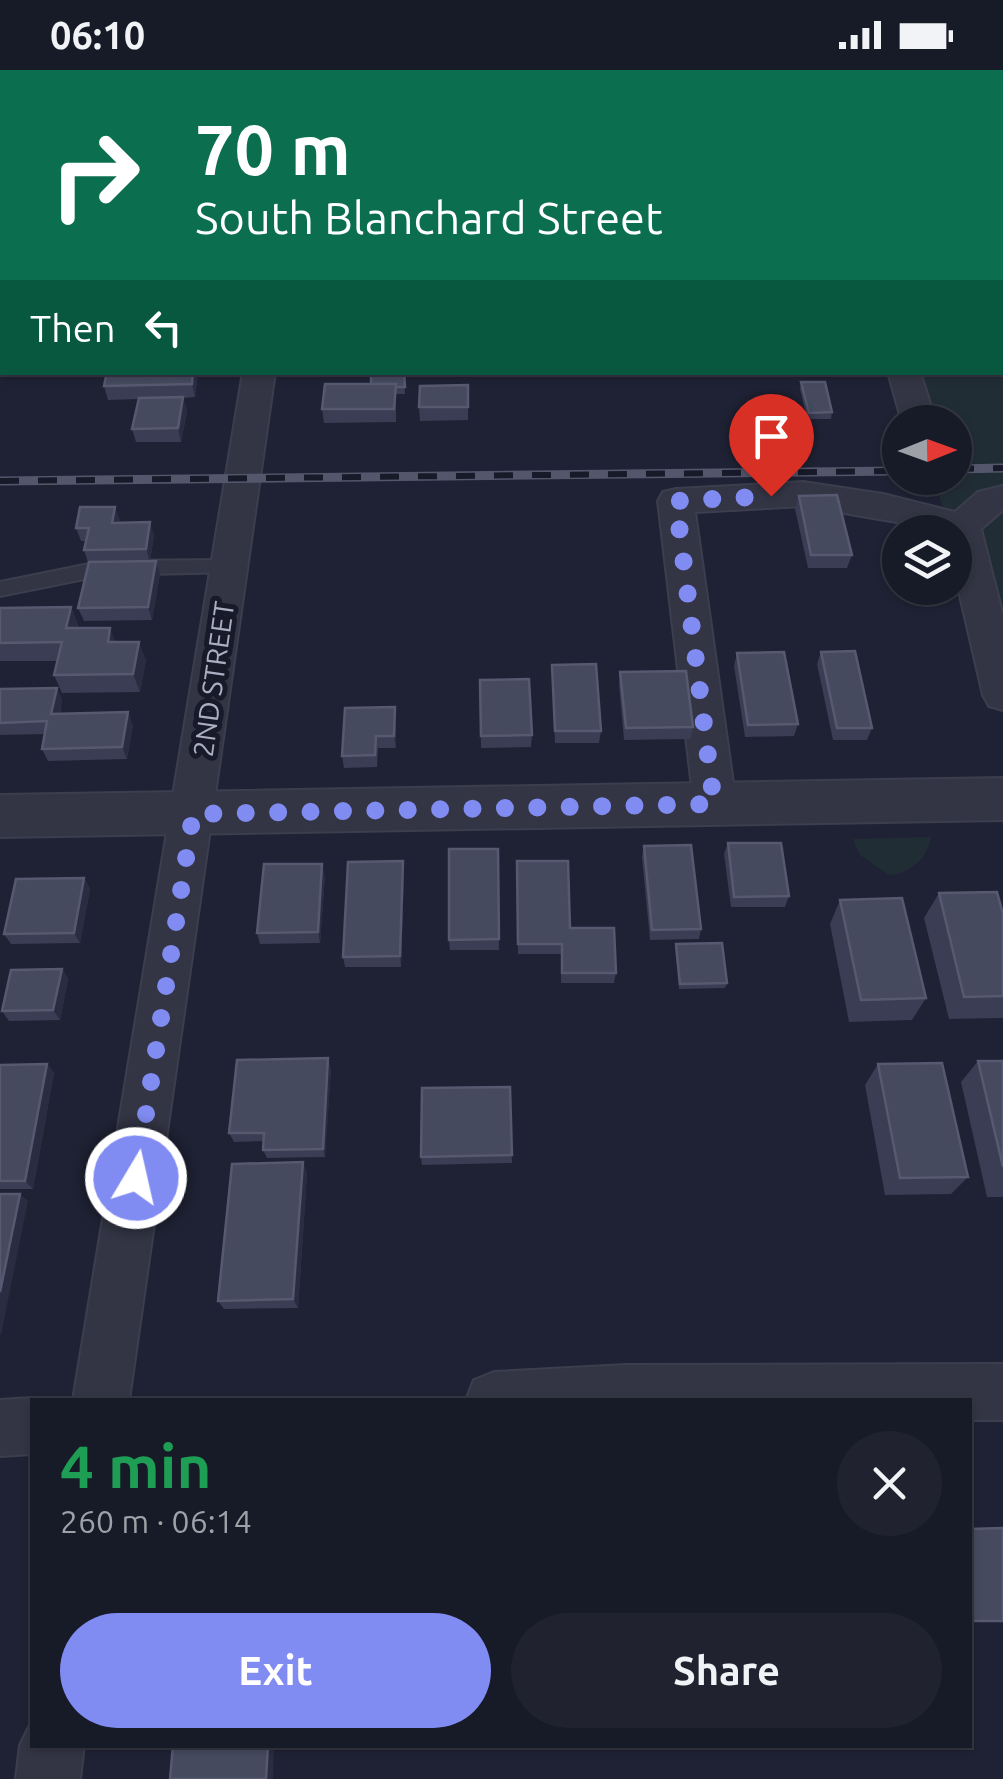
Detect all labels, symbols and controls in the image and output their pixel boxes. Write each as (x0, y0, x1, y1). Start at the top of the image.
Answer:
text: 06:10 (50, 14, 145, 56)
icon: right (30, 110, 160, 240)
text: 70 m (195, 110, 351, 188)
text: South Blanchard Street (195, 192, 663, 243)
icon: left (136, 300, 191, 355)
text: Then (30, 307, 116, 349)
pin (729, 394, 814, 497)
north arrow (882, 405, 972, 495)
map controls (882, 405, 972, 605)
icon: arrive (744, 409, 799, 464)
button: layers (882, 515, 972, 605)
street label: 2ND STREET (187, 599, 239, 759)
position arrow (84, 1126, 188, 1230)
button: close (837, 1431, 942, 1536)
text: 4 min (60, 1432, 212, 1499)
text: 260 m · 06:14 (60, 1503, 252, 1539)
button: Exit (60, 1613, 491, 1728)
button: Share (511, 1613, 942, 1728)

